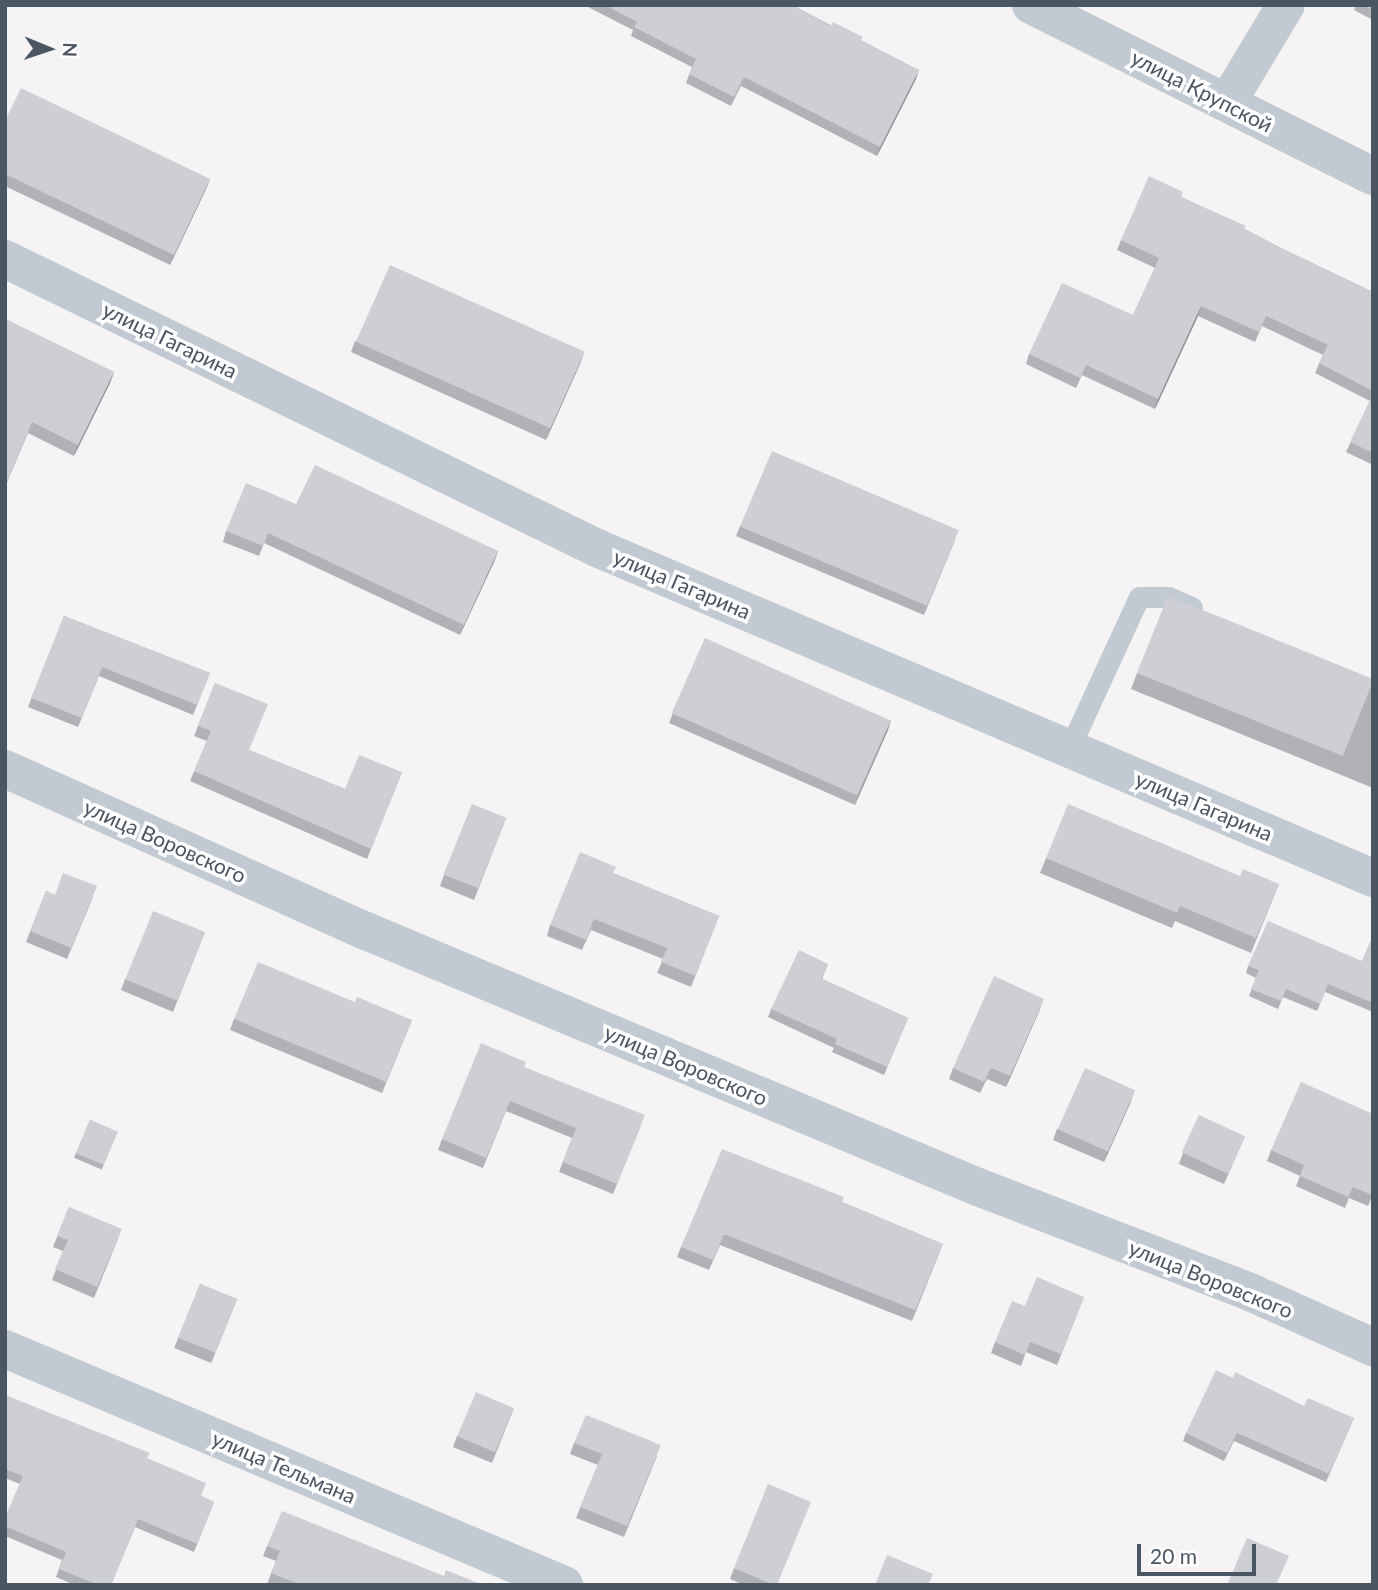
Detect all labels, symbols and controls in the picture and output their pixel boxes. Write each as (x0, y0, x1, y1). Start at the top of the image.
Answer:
north arrow (14, 14, 84, 84)
text: N (59, 42, 82, 57)
street label: улица Крупской (1127, 45, 1277, 137)
street label: улица Гагарина (99, 297, 241, 383)
street label: улица Гагарина (610, 544, 754, 624)
street label: улица Гагарина (1132, 766, 1276, 846)
street label: улица Воровского (80, 794, 250, 888)
street label: улица Воровского (601, 1019, 771, 1111)
street label: улица Воровского (1125, 1235, 1297, 1323)
street label: улица Тельмана (208, 1425, 360, 1509)
scale bar (1140, 1530, 1259, 1574)
text: 20 m (1150, 1543, 1197, 1568)

